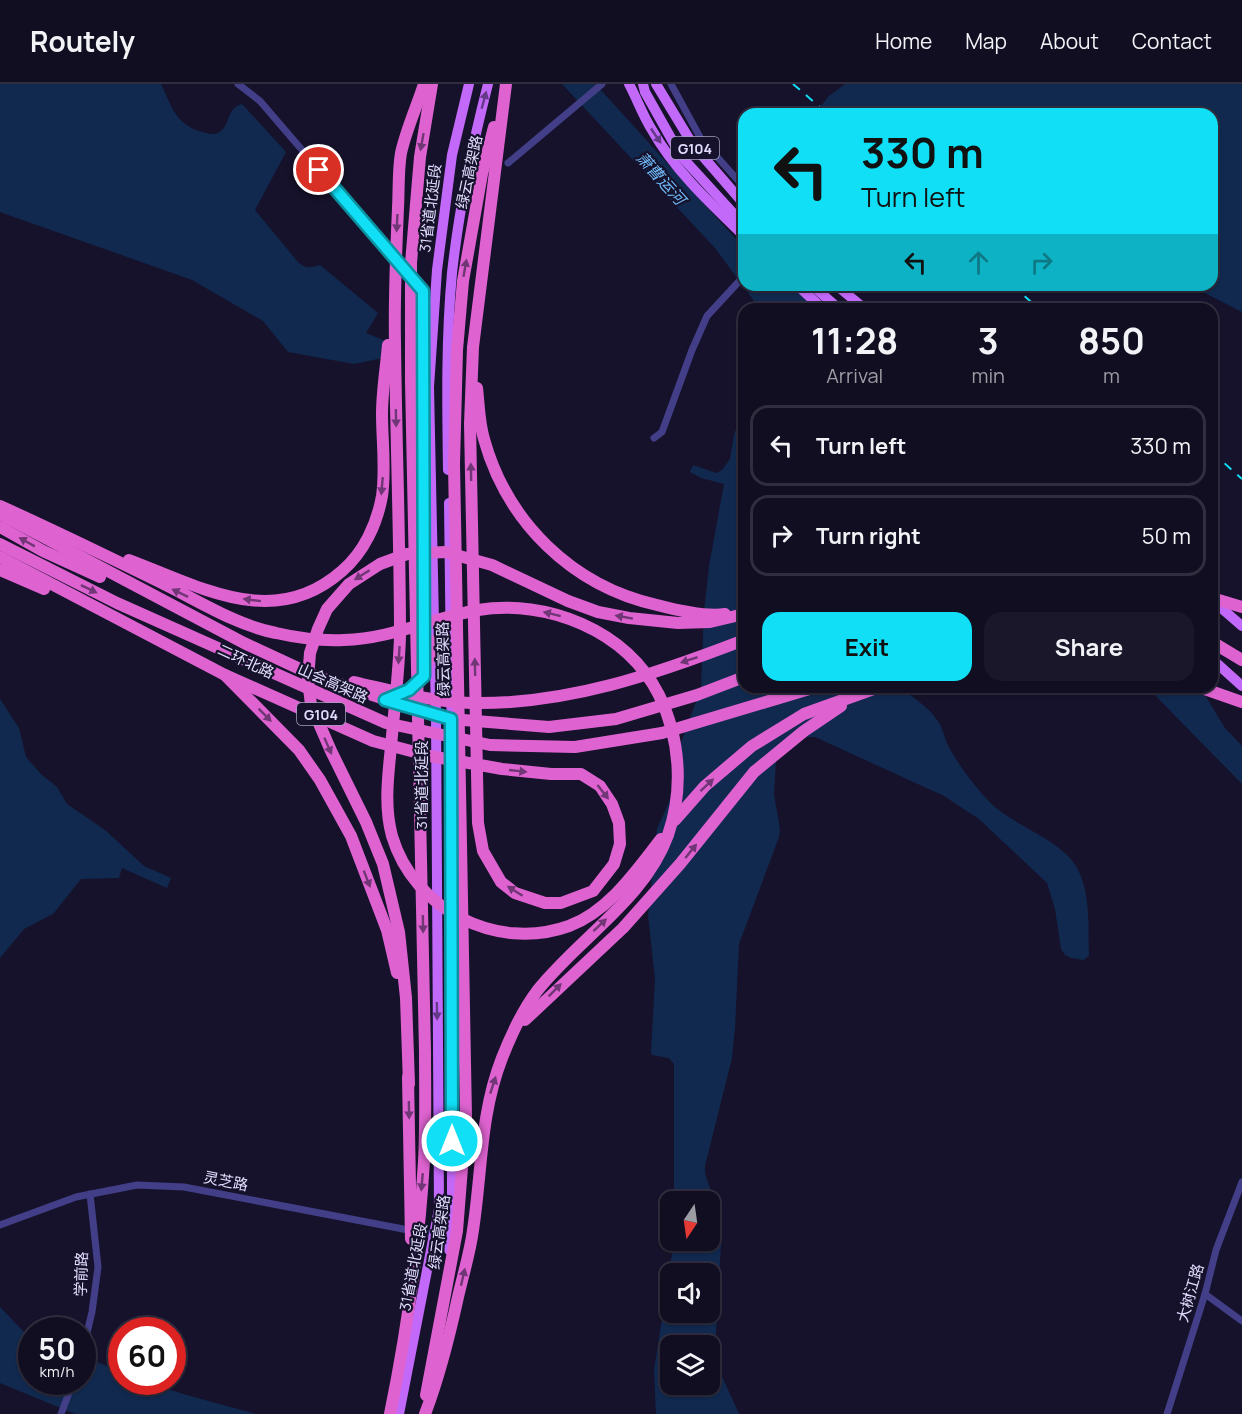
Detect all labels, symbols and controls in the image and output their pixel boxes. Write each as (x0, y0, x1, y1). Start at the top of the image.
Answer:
text: Routely (30, 22, 135, 60)
text: Home (875, 27, 932, 55)
text: Map (965, 27, 1007, 55)
text: About (1040, 27, 1099, 55)
text: Contact (1132, 27, 1212, 55)
one-way arrow (480, 91, 489, 109)
text: 330 m (861, 123, 984, 181)
one-way arrow (650, 128, 661, 144)
one-way arrow (417, 132, 426, 151)
icon: left (762, 132, 840, 210)
street label: 绿云高架路 (451, 133, 487, 211)
road number: G104 (671, 137, 719, 159)
pin (293, 144, 344, 195)
water label: 萧曹运河 (631, 147, 693, 211)
icon: arrive (302, 153, 335, 186)
street label: 31省道北延段 (414, 162, 446, 254)
text: Turn left (861, 178, 965, 215)
one-way arrow (393, 213, 402, 232)
icon: left (899, 246, 932, 279)
icon: ahead (962, 246, 995, 279)
icon: right (1025, 246, 1058, 279)
one-way arrow (461, 258, 470, 277)
text: 11:28 (811, 316, 898, 365)
text: 3 (978, 316, 999, 365)
text: 850 (1078, 316, 1145, 365)
text: Arrival (826, 362, 883, 389)
text: min (971, 362, 1005, 389)
text: m (1103, 362, 1120, 389)
one-way arrow (391, 408, 401, 427)
icon: left (765, 429, 798, 462)
text: Turn left (816, 431, 906, 461)
text: 330 m (1130, 431, 1191, 461)
one-way arrow (466, 462, 476, 481)
one-way arrow (377, 477, 387, 496)
icon: right (765, 519, 798, 552)
text: Turn right (816, 521, 921, 551)
text: 50 m (1142, 521, 1191, 551)
one-way arrow (18, 537, 35, 547)
one-way arrow (354, 570, 370, 581)
one-way arrow (81, 585, 98, 594)
one-way arrow (172, 588, 189, 597)
one-way arrow (242, 596, 261, 605)
one-way arrow (543, 609, 561, 619)
one-way arrow (614, 612, 633, 621)
button: Exit (762, 612, 972, 681)
button: Share (984, 612, 1194, 681)
street label: 绿云高架路 (432, 621, 454, 697)
street label: 二环北路 (214, 639, 278, 683)
one-way arrow (394, 645, 403, 664)
one-way arrow (680, 656, 698, 666)
one-way arrow (470, 657, 480, 676)
street label: 山会高架路 (294, 658, 372, 708)
road number: G104 (297, 703, 345, 725)
one-way arrow (257, 708, 271, 722)
one-way arrow (324, 737, 333, 754)
street label: 31省道北延段 (411, 740, 432, 830)
one-way arrow (509, 766, 528, 776)
one-way arrow (699, 778, 714, 792)
one-way arrow (597, 784, 609, 800)
one-way arrow (684, 843, 697, 859)
one-way arrow (363, 870, 373, 888)
one-way arrow (506, 885, 523, 896)
one-way arrow (418, 914, 428, 933)
one-way arrow (592, 919, 607, 932)
one-way arrow (547, 984, 561, 998)
one-way arrow (432, 1001, 442, 1020)
one-way arrow (489, 1076, 498, 1094)
one-way arrow (404, 1100, 414, 1119)
position arrow (420, 1109, 484, 1173)
street label: 灵芝路 (202, 1166, 250, 1196)
one-way arrow (418, 1172, 427, 1191)
north arrow (660, 1191, 720, 1251)
map controls (660, 1191, 720, 1395)
street label: 绿云高架路 (423, 1193, 455, 1271)
street label: 31省道北延段 (394, 1221, 432, 1313)
street label: 学前路 (70, 1251, 92, 1297)
street label: 大树江路 (1172, 1261, 1208, 1325)
button: sound (660, 1263, 720, 1323)
one-way arrow (458, 1268, 468, 1286)
speed limit sign: 60 (108, 1317, 186, 1395)
text: 50 (38, 1328, 76, 1369)
button: layers (660, 1335, 720, 1395)
text: km/h (40, 1361, 74, 1382)

